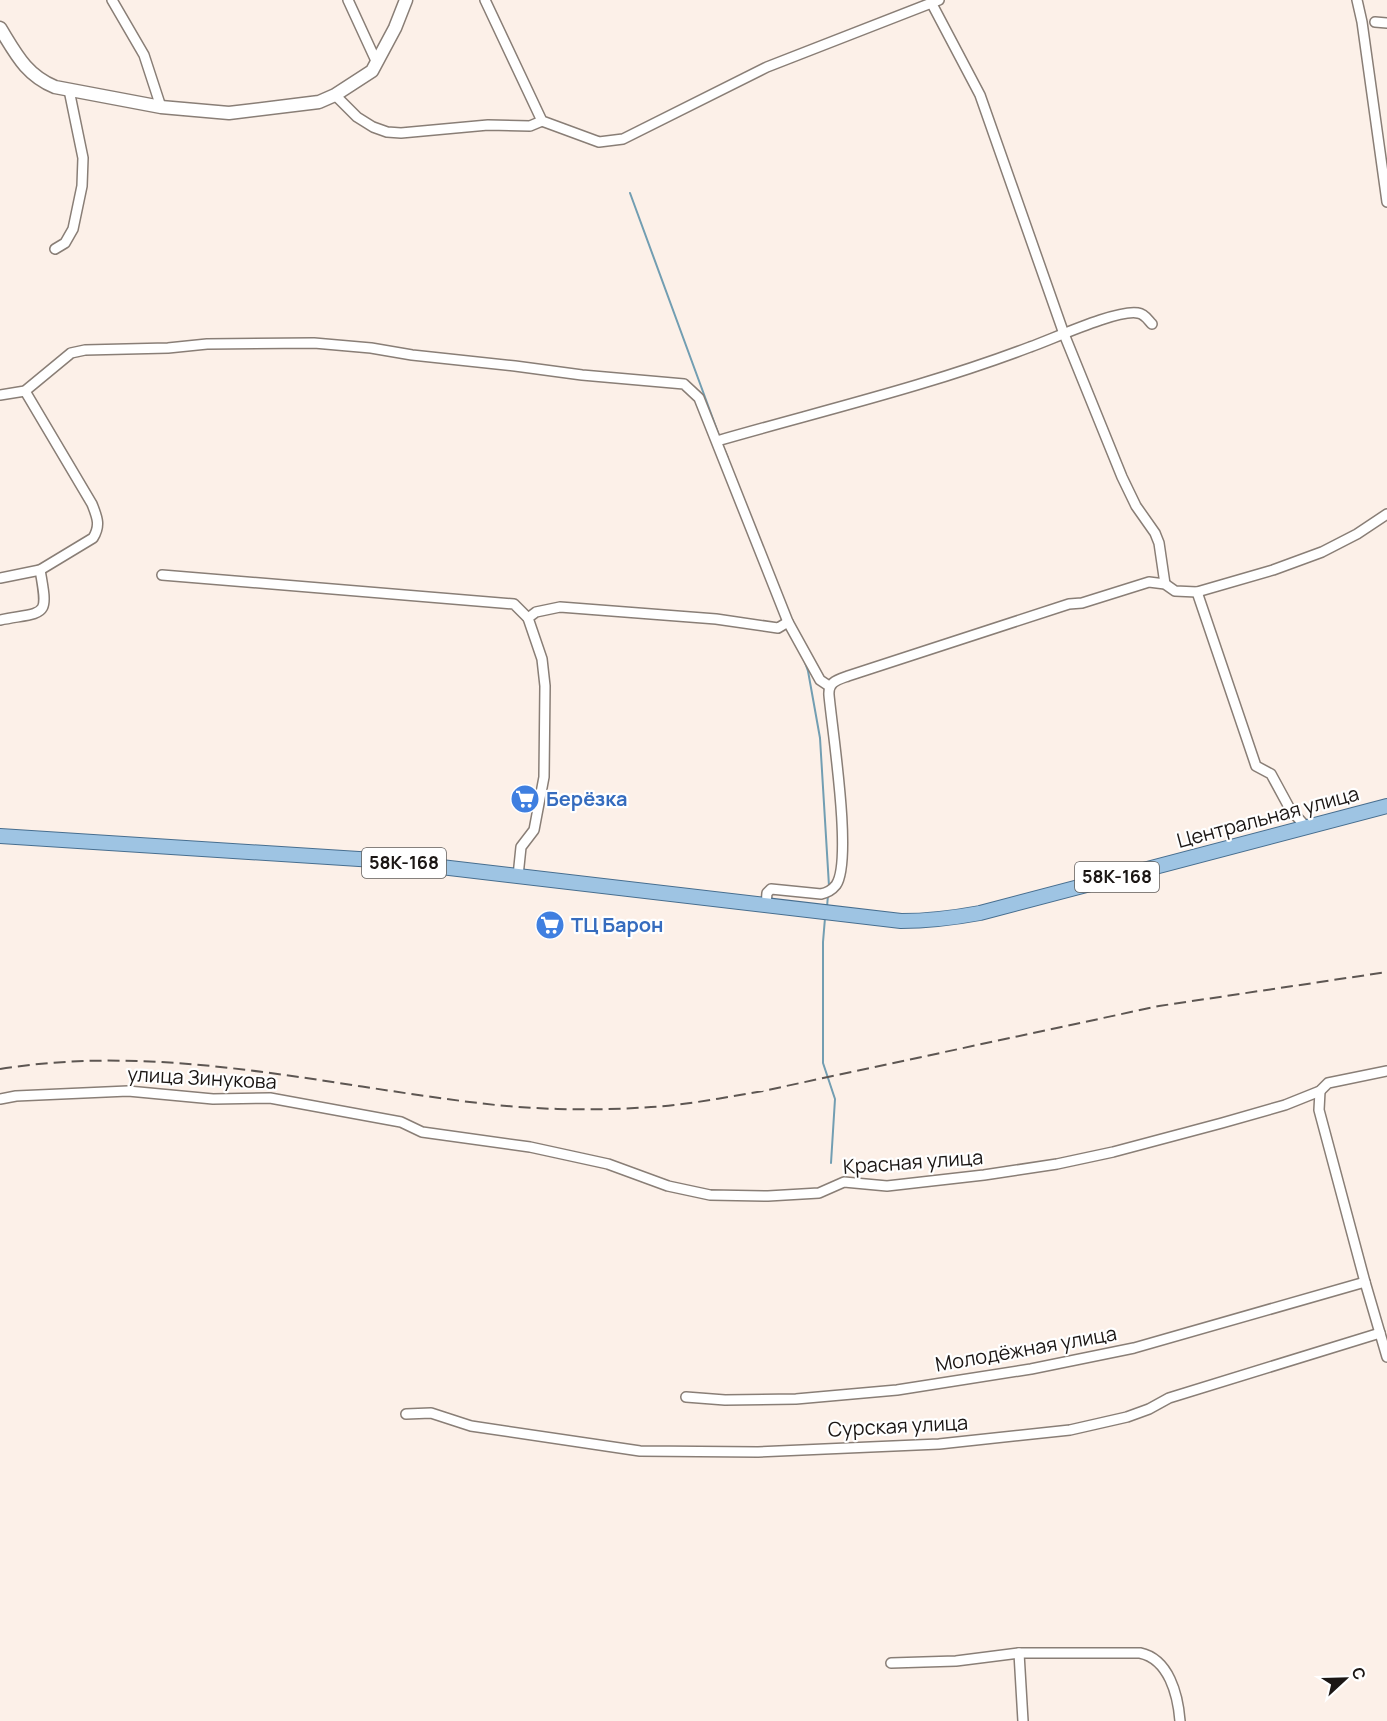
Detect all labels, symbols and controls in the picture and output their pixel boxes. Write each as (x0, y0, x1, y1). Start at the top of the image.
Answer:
street label: Центральная улица (1174, 779, 1362, 854)
supermarket icon: Берёзка (509, 783, 541, 815)
place label: Берёзка (546, 785, 627, 812)
road number: 58К-168 (362, 848, 446, 878)
road number: 58К-168 (1075, 862, 1159, 892)
supermarket icon: ТЦ Барон (534, 909, 566, 941)
place label: ТЦ Барон (571, 911, 664, 938)
street label: улица Зинукова (127, 1060, 277, 1095)
street label: Красная улица (842, 1143, 984, 1180)
street label: Молодёжная улица (933, 1319, 1119, 1378)
street label: Сурская улица (827, 1408, 969, 1443)
north arrow (1315, 1649, 1375, 1709)
text: С (1346, 1664, 1371, 1683)

